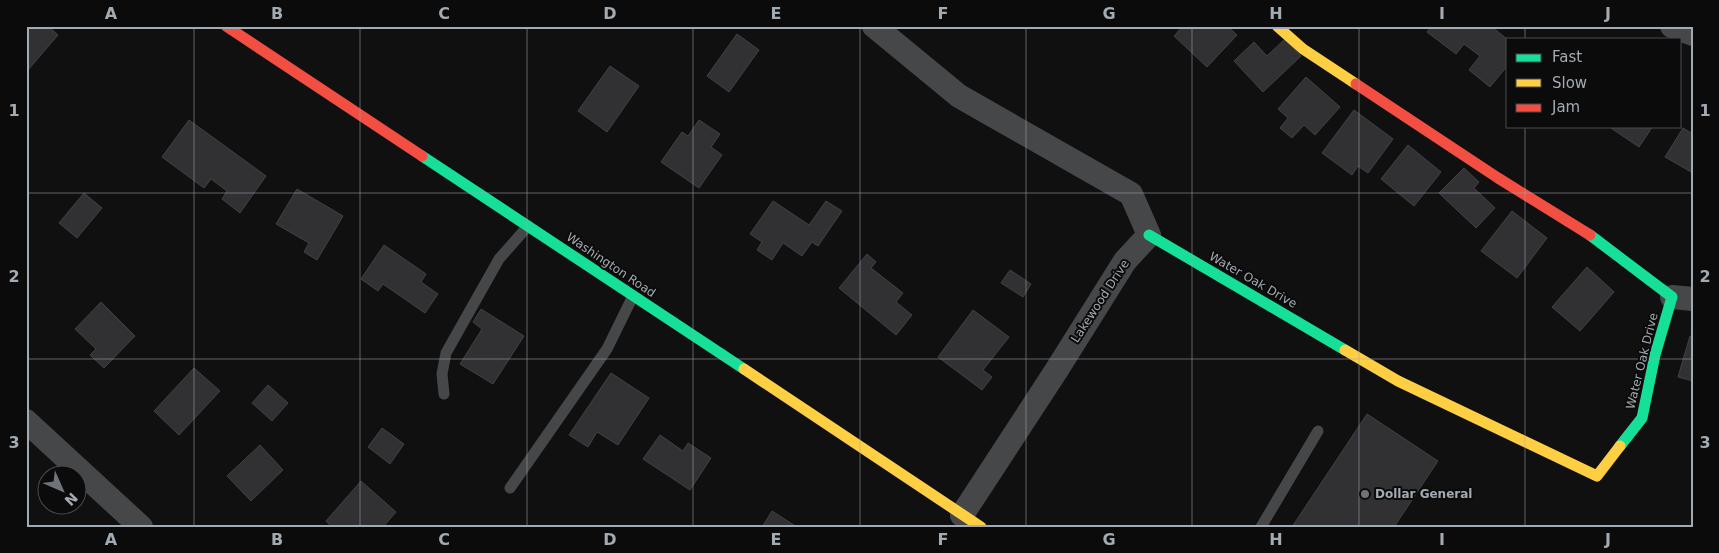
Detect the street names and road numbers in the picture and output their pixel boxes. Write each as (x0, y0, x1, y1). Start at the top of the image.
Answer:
street label: Washington Road (564, 230, 658, 300)
street label: Water Oak Drive (1207, 249, 1299, 311)
street label: Lakewood Drive (1068, 257, 1132, 345)
street label: Water Oak Drive (1623, 311, 1661, 411)

